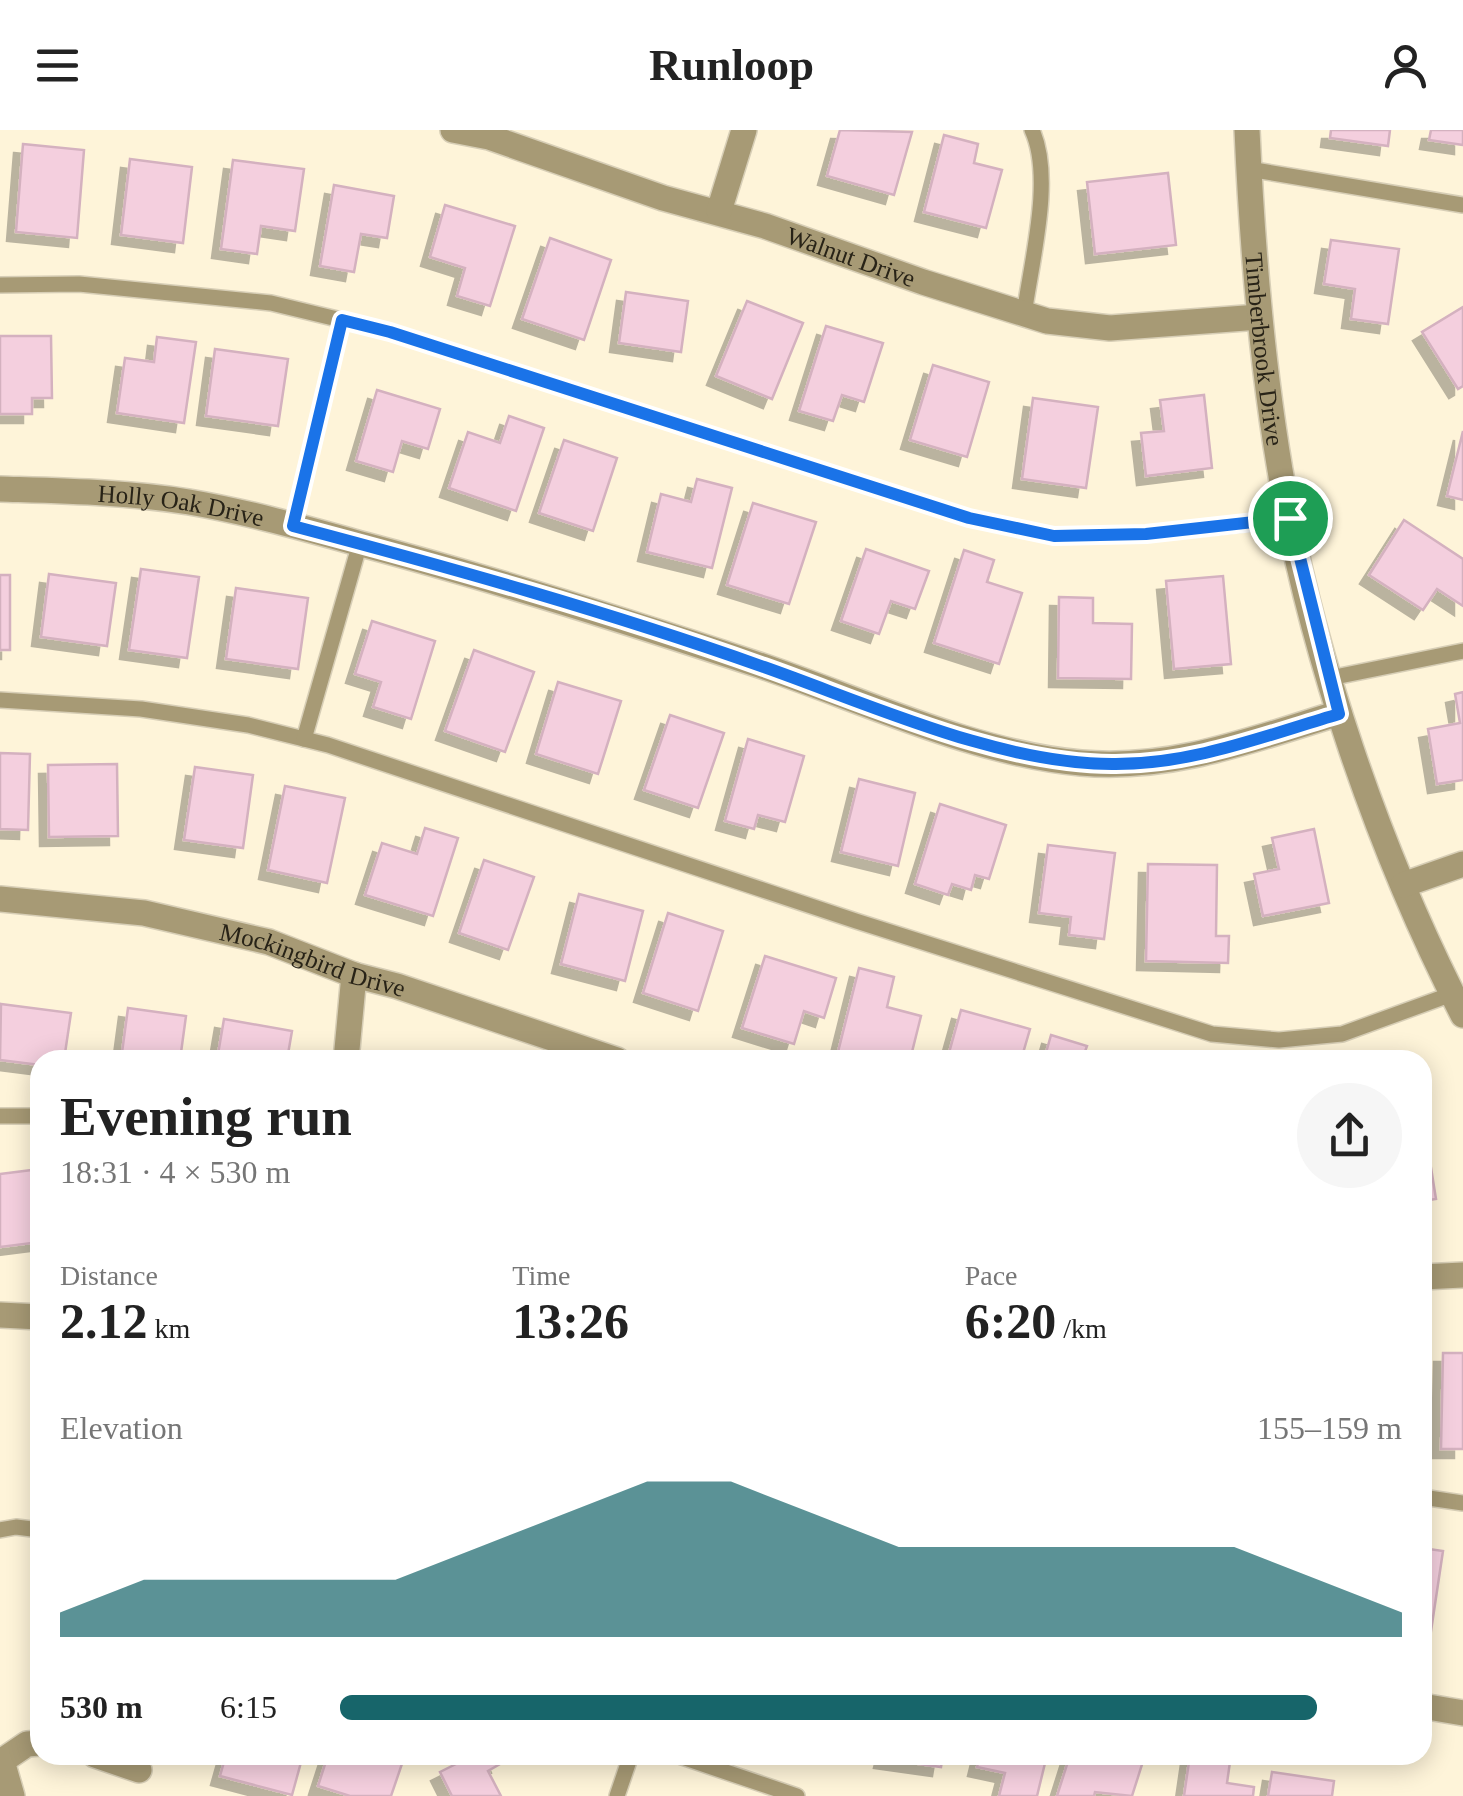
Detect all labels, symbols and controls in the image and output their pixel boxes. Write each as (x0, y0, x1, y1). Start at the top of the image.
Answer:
icon: menu (30, 38, 85, 93)
icon: person (1378, 38, 1433, 93)
text: Runloop (649, 40, 814, 90)
street label: Walnut Drive (783, 221, 919, 292)
street label: Timberbrook Drive (1241, 252, 1289, 448)
pin (1248, 476, 1333, 561)
street label: Holly Oak Drive (97, 479, 267, 531)
icon: arrive (1263, 491, 1318, 546)
street label: Mockingbird Drive (217, 918, 409, 1001)
button: share (1297, 1083, 1402, 1188)
text: Evening run (60, 1086, 352, 1147)
text: 18:31 · 4 × 530 m (60, 1154, 290, 1190)
text: Distance (60, 1260, 158, 1291)
text: Time (512, 1260, 570, 1291)
text: Pace (965, 1260, 1018, 1291)
text: 2.12 (60, 1293, 148, 1349)
text: 13:26 (512, 1293, 629, 1349)
text: 6:20 (965, 1293, 1056, 1349)
text: km (148, 1313, 190, 1344)
text: /km (1056, 1313, 1107, 1344)
text: Elevation (60, 1410, 183, 1446)
text: 155–159 m (1257, 1410, 1402, 1446)
text: 530 m (60, 1689, 143, 1725)
text: 6:15 (220, 1689, 277, 1725)

